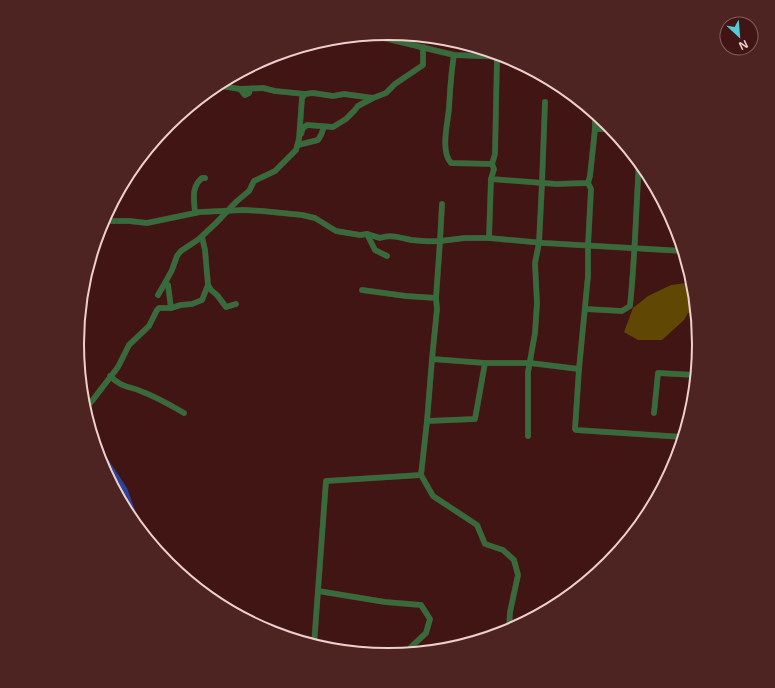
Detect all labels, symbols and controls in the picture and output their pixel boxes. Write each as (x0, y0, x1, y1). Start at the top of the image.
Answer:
north arrow (719, 16, 759, 56)
text: N (736, 37, 751, 54)

